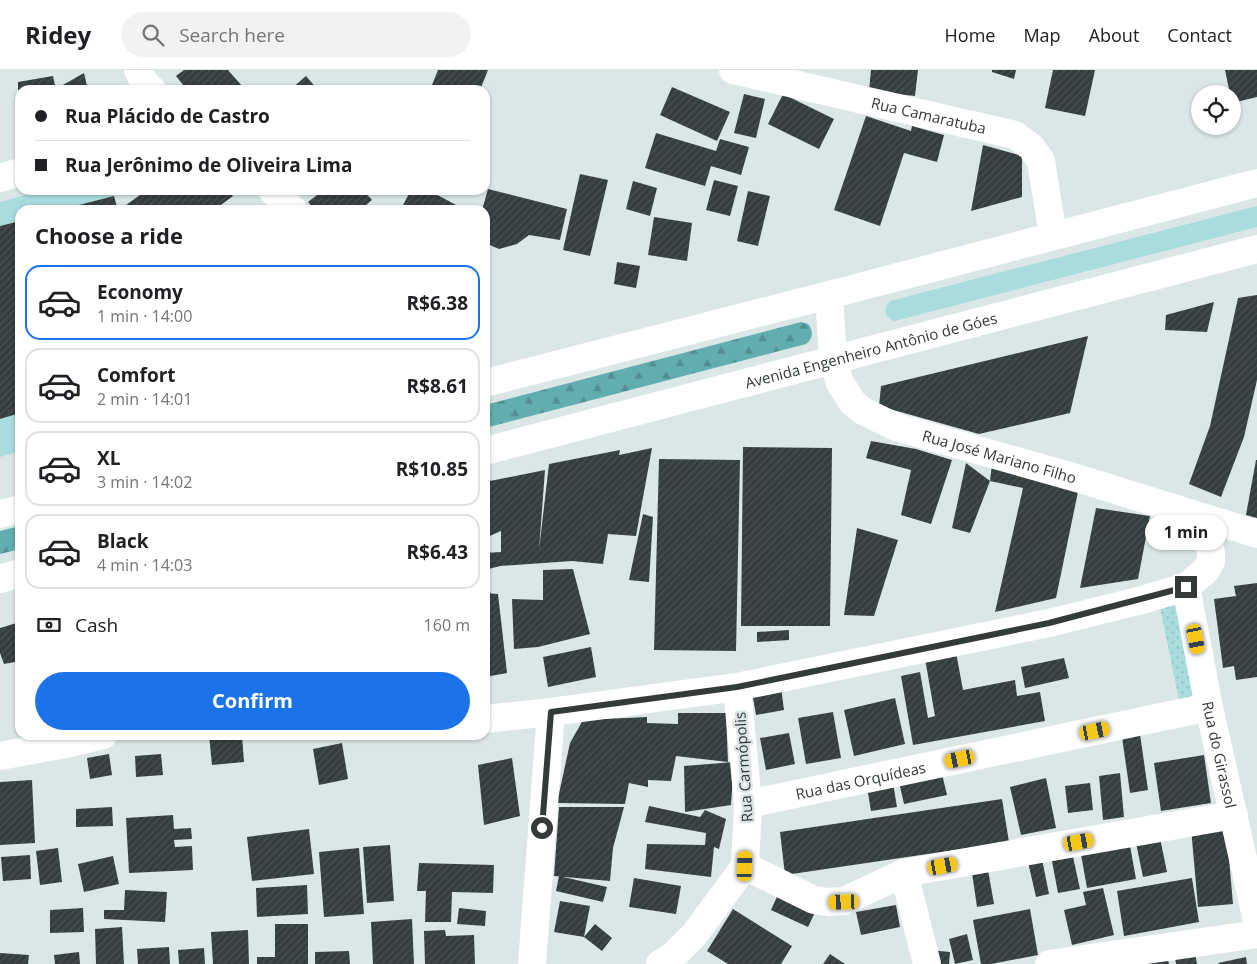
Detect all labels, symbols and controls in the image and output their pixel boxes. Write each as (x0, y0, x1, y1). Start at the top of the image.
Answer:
search box (121, 12, 471, 57)
text: Ridey (25, 18, 91, 51)
icon: search (139, 21, 167, 49)
text: Search here (179, 22, 285, 48)
text: Home (945, 23, 995, 47)
text: Map (1023, 23, 1061, 47)
text: About (1089, 23, 1139, 47)
text: Contact (1167, 23, 1232, 47)
map controls (1191, 85, 1241, 135)
button: locate (1191, 85, 1241, 135)
street label: Rua Camaratuba (869, 92, 988, 138)
text: Rua Plácido de Castro (65, 103, 270, 129)
text: Rua Jerônimo de Oliveira Lima (65, 152, 352, 178)
text: Choose a ride (35, 220, 183, 250)
text: Economy (97, 279, 183, 305)
icon: car (37, 280, 82, 325)
text: R$6.38 (407, 290, 468, 316)
text: 1 min · 14:00 (97, 305, 192, 327)
street label: Avenida Engenheiro Antônio de Góes (743, 307, 999, 393)
text: Comfort (97, 362, 176, 388)
icon: car (37, 363, 82, 408)
text: R$8.61 (407, 373, 468, 399)
text: 2 min · 14:01 (97, 388, 192, 410)
street label: Rua José Mariano Filho (920, 425, 1079, 487)
text: XL (97, 445, 120, 471)
icon: car (37, 446, 82, 491)
text: R$10.85 (396, 456, 468, 482)
text: 3 min · 14:02 (97, 471, 192, 493)
callout: 1 min (1145, 514, 1227, 550)
text: 1 min (1164, 521, 1208, 543)
text: Black (97, 528, 149, 554)
icon: car (37, 529, 82, 574)
text: R$6.43 (407, 539, 468, 565)
text: 4 min · 14:03 (97, 554, 192, 576)
route end (1175, 576, 1197, 598)
icon: cash (35, 611, 63, 639)
text: Cash (75, 612, 118, 638)
text: 160 m (424, 614, 470, 636)
car (1185, 623, 1206, 655)
button: Confirm (35, 672, 470, 730)
street label: Rua do Girassol (1198, 699, 1241, 810)
street label: Rua Carmópolis (729, 711, 757, 823)
car (1078, 721, 1111, 741)
car (943, 749, 976, 769)
street label: Rua das Orquídeas (794, 757, 927, 804)
route start (531, 817, 553, 839)
car (1062, 832, 1095, 852)
car (736, 851, 753, 881)
car (926, 856, 959, 876)
car (828, 894, 859, 910)

